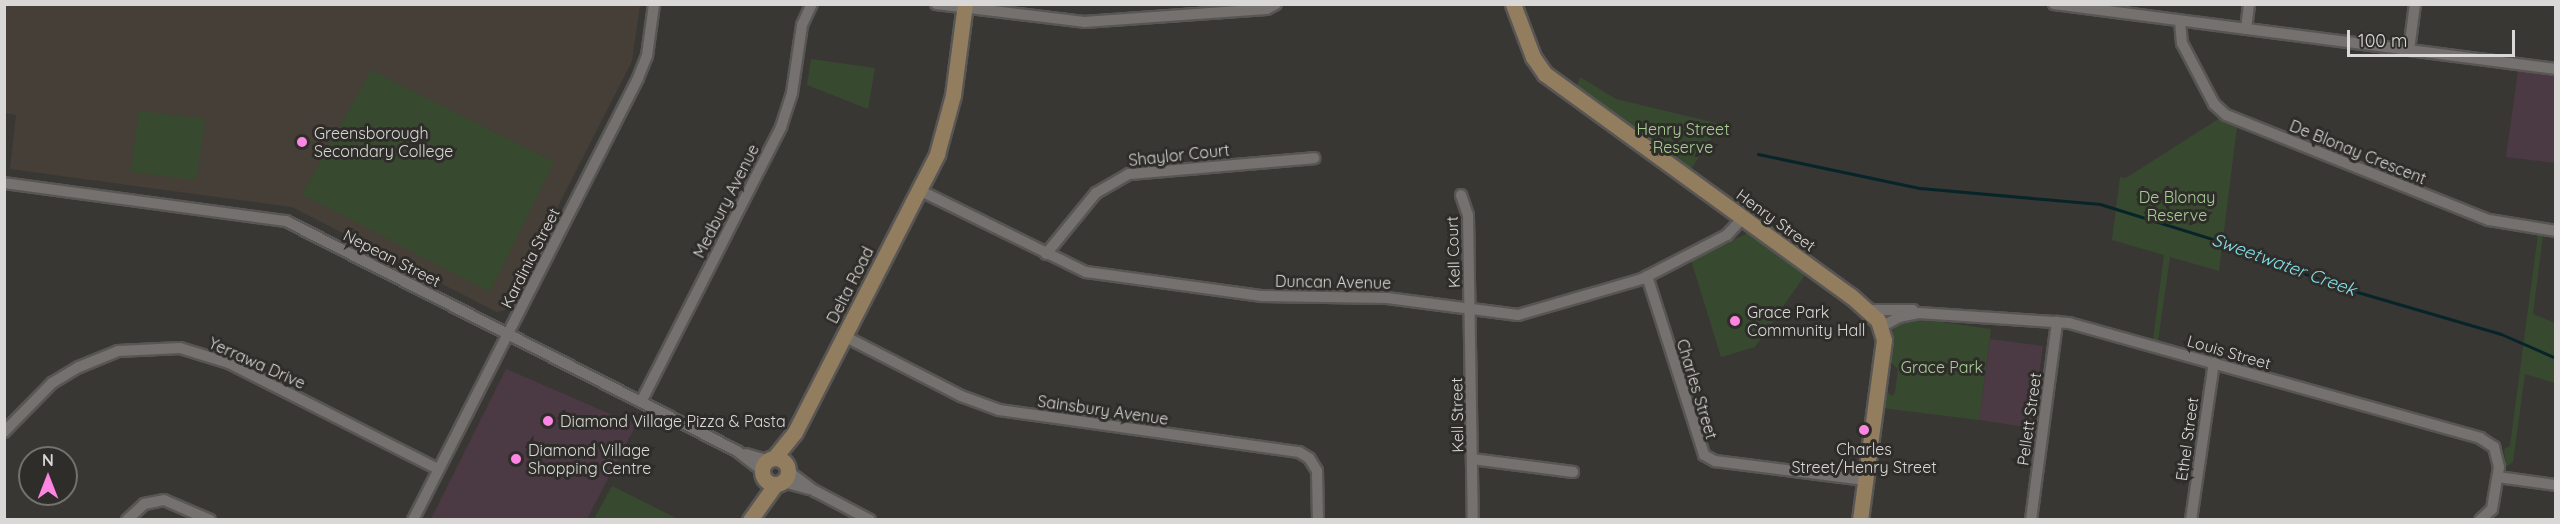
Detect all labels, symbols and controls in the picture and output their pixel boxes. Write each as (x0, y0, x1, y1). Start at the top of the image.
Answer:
scale bar (2350, 18, 2518, 56)
text: 100 m (2358, 29, 2407, 52)
street label: De Blonay Crescent (2287, 116, 2429, 188)
park label: Henry Street Reserve (1636, 119, 1730, 157)
place label: Greensborough Secondary College (314, 123, 453, 161)
marker: Greensborough Secondary College (295, 135, 309, 149)
street label: Shaylor Court (1128, 140, 1230, 170)
street label: Medbury Avenue (689, 141, 763, 261)
street label: Henry Street (1733, 185, 1819, 255)
park label: De Blonay Reserve (2139, 187, 2215, 225)
street label: Kardinia Street (497, 205, 563, 311)
street label: Kell Court (1442, 216, 1464, 288)
street label: Nepean Street (340, 225, 444, 291)
water label: Sweetwater Creek (2209, 229, 2359, 301)
street label: Delta Road (822, 243, 878, 327)
street label: Duncan Avenue (1275, 271, 1391, 293)
place label: Grace Park Community Hall (1747, 302, 1866, 340)
marker: Grace Park Community Hall (1728, 314, 1742, 328)
street label: Louis Street (2185, 331, 2273, 373)
street label: Yerrawa Drive (206, 333, 308, 393)
street label: Charles Street (1673, 337, 1721, 441)
park label: Grace Park (1901, 357, 1983, 377)
street label: Pellett Street (2013, 371, 2045, 467)
street label: Kell Street (1447, 377, 1467, 453)
street label: Sainsbury Avenue (1036, 391, 1170, 429)
street label: Ethel Street (2172, 396, 2202, 482)
place label: Diamond Village Pizza & Pasta (560, 411, 786, 431)
marker: Diamond Village Pizza & Pasta (541, 414, 555, 428)
marker: Charles Street/Henry Street (1857, 423, 1871, 437)
place label: Charles Street/Henry Street (1791, 439, 1937, 477)
place label: Diamond Village Shopping Centre (528, 440, 651, 478)
north arrow (18, 446, 78, 506)
text: N (42, 450, 54, 470)
marker: Diamond Village Shopping Centre (509, 452, 523, 466)

